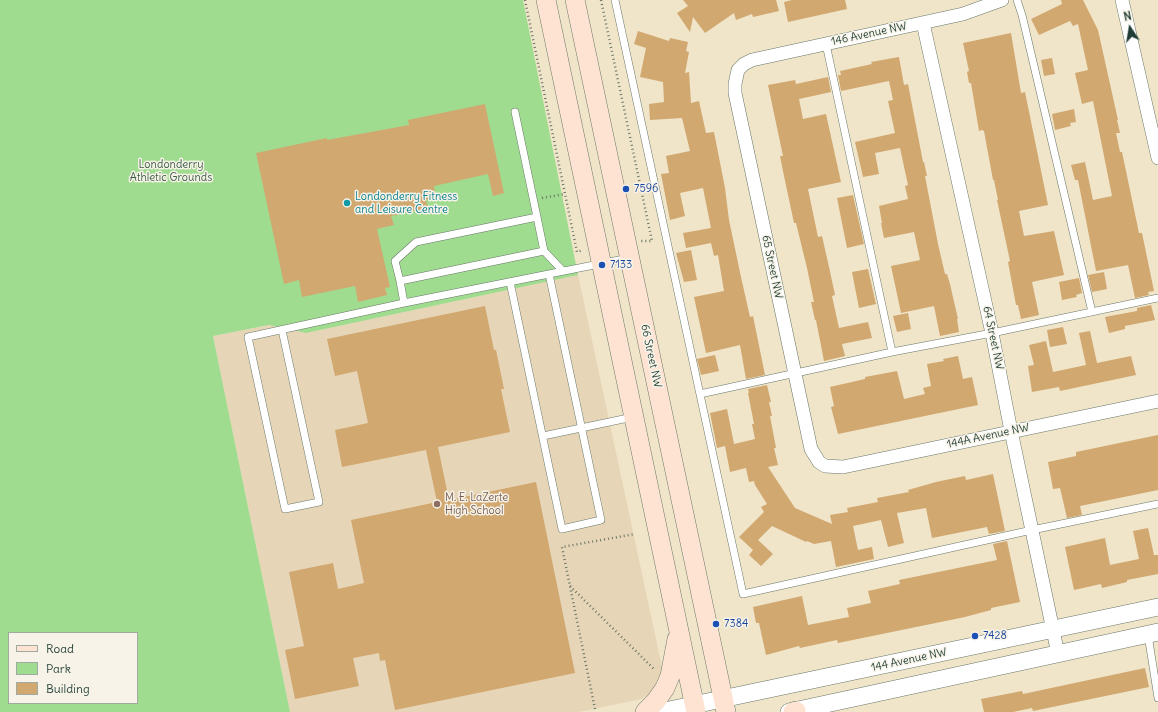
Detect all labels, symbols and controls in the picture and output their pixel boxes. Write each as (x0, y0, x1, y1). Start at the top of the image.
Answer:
north arrow (1110, 8, 1150, 48)
text: N (1122, 9, 1133, 24)
street label: 146 Avenue NW (830, 20, 908, 48)
park label: Londonderry Athletic Grounds (130, 158, 212, 184)
place label: 7596 (634, 182, 658, 196)
marker: 7596 (621, 184, 631, 194)
place label: Londonderry Fitness and Leisure Centre (355, 190, 457, 216)
marker: Londonderry Fitness and Leisure Centre (342, 198, 352, 208)
street label: 65 Street NW (759, 234, 785, 300)
place label: 7133 (610, 258, 632, 272)
marker: 7133 (597, 260, 607, 270)
street label: 64 Street NW (980, 305, 1006, 371)
street label: 66 Street NW (638, 323, 664, 389)
street label: 144A Avenue NW (946, 421, 1030, 451)
place label: M. E. LaZerte High School (445, 491, 508, 517)
marker: M. E. LaZerte High School (432, 499, 442, 509)
place label: 7384 (724, 617, 748, 631)
marker: 7384 (711, 619, 721, 629)
place label: 7428 (983, 629, 1007, 643)
marker: 7428 (970, 631, 980, 641)
legend (8, 632, 138, 704)
text: Road (46, 641, 74, 656)
street label: 144 Avenue NW (870, 646, 948, 674)
text: Park (46, 661, 71, 676)
text: Building (46, 681, 90, 696)

